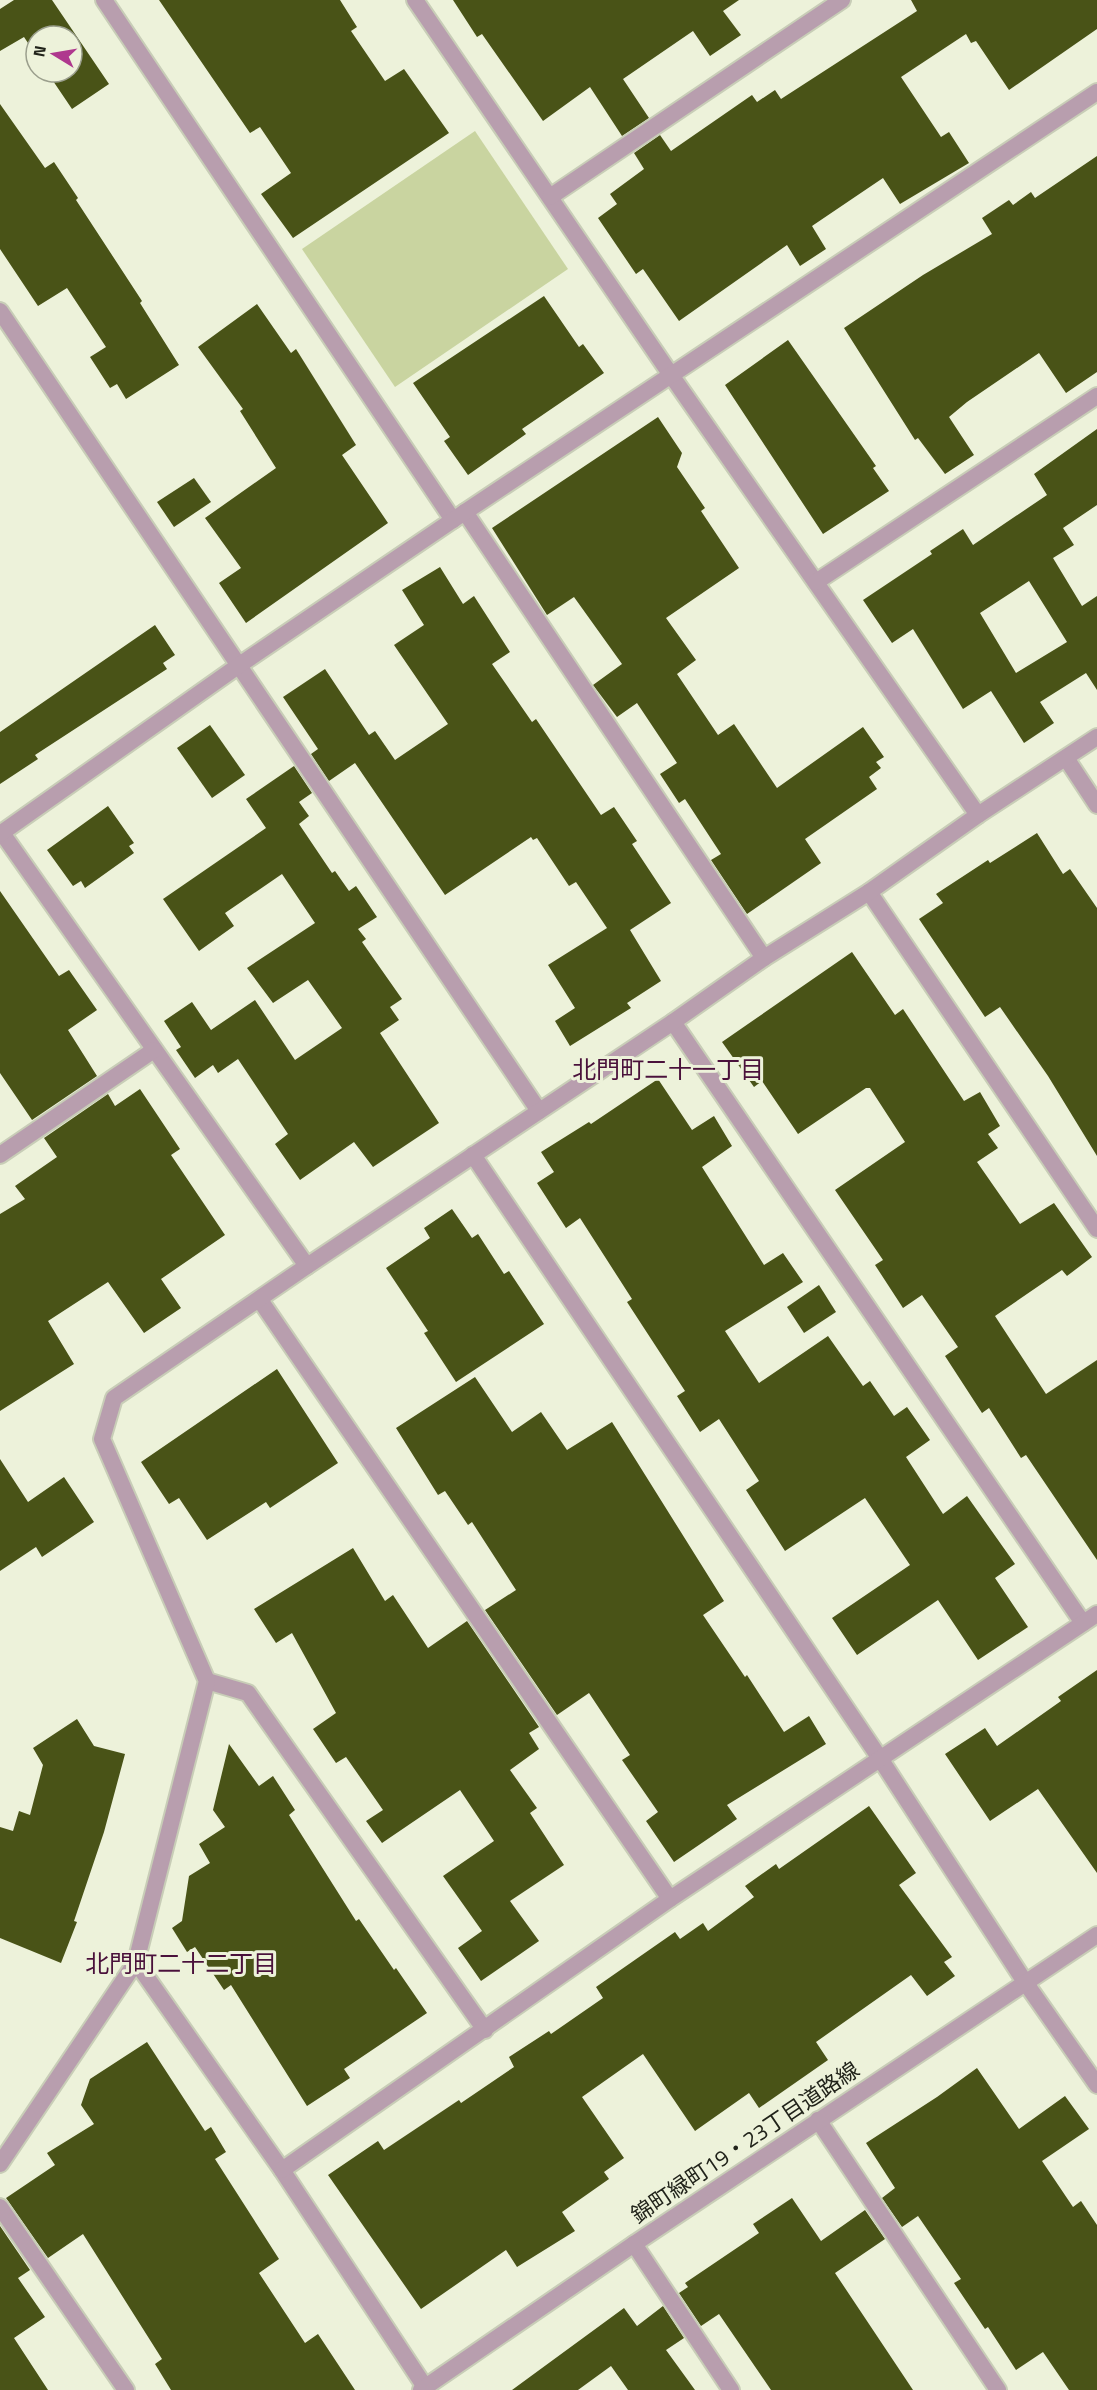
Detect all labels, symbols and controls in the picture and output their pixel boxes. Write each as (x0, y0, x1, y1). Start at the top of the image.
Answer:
north arrow (24, 24, 84, 84)
text: N (26, 43, 52, 59)
district label: 北門町二十一丁目 (572, 1051, 764, 1087)
district label: 北門町二十二丁目 (85, 1945, 277, 1981)
street label: 錦町緑町19・23丁目道路線 (624, 2053, 866, 2231)

